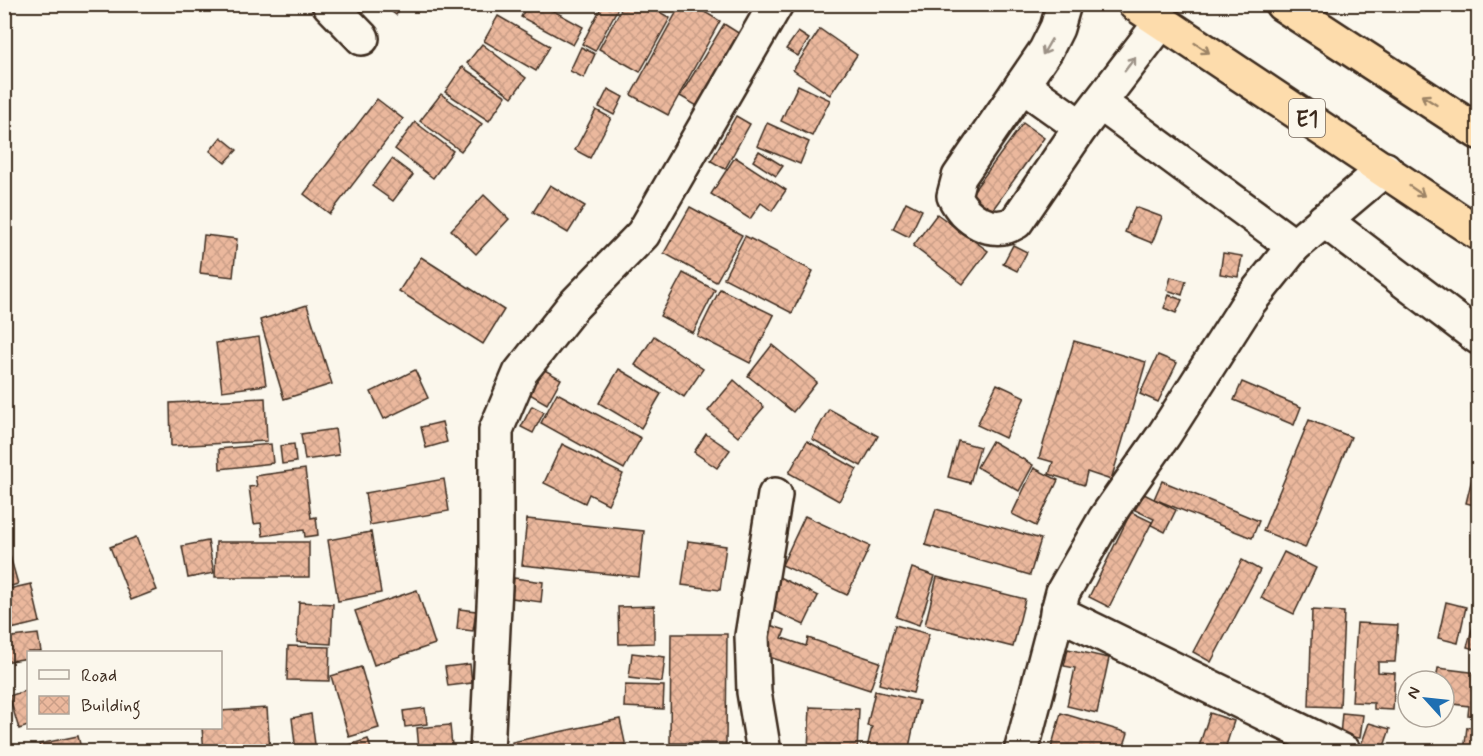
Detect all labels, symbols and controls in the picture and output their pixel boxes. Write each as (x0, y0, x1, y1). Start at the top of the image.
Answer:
one-way arrow (1041, 38, 1053, 55)
one-way arrow (1193, 42, 1210, 54)
one-way arrow (1123, 56, 1136, 72)
one-way arrow (1422, 94, 1438, 106)
road number: E1 (1289, 99, 1325, 137)
one-way arrow (1408, 185, 1424, 197)
legend (27, 651, 222, 729)
text: Road (81, 664, 117, 688)
north arrow (1396, 669, 1456, 729)
text: N (1402, 683, 1426, 702)
text: Building (81, 694, 141, 720)

